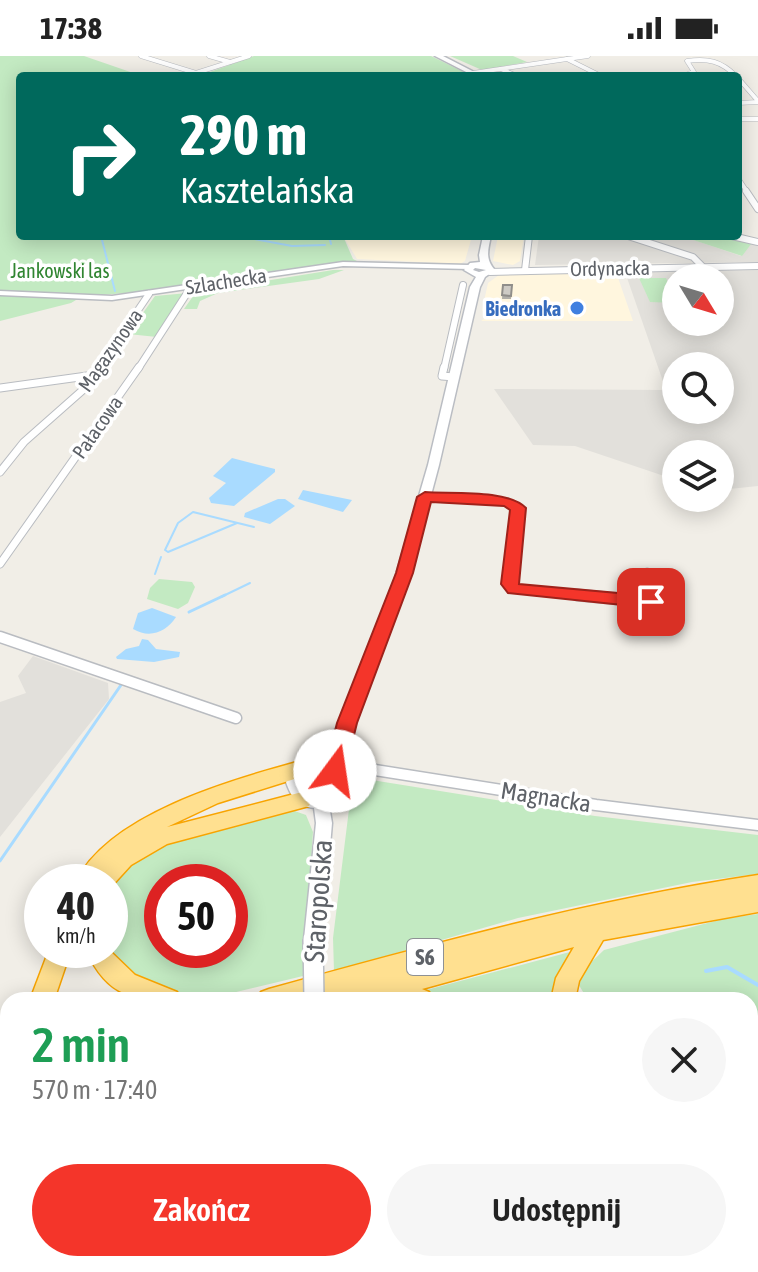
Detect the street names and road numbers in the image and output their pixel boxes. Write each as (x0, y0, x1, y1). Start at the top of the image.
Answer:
street label: Ordynacka (570, 256, 650, 280)
street label: Szlachecka (184, 263, 268, 299)
street label: Magazynowa (73, 304, 147, 396)
street label: Pałacowa (67, 391, 127, 463)
street label: Magnacka (499, 777, 593, 817)
street label: Staropolska (298, 838, 338, 964)
road number: S6 (407, 939, 443, 975)

